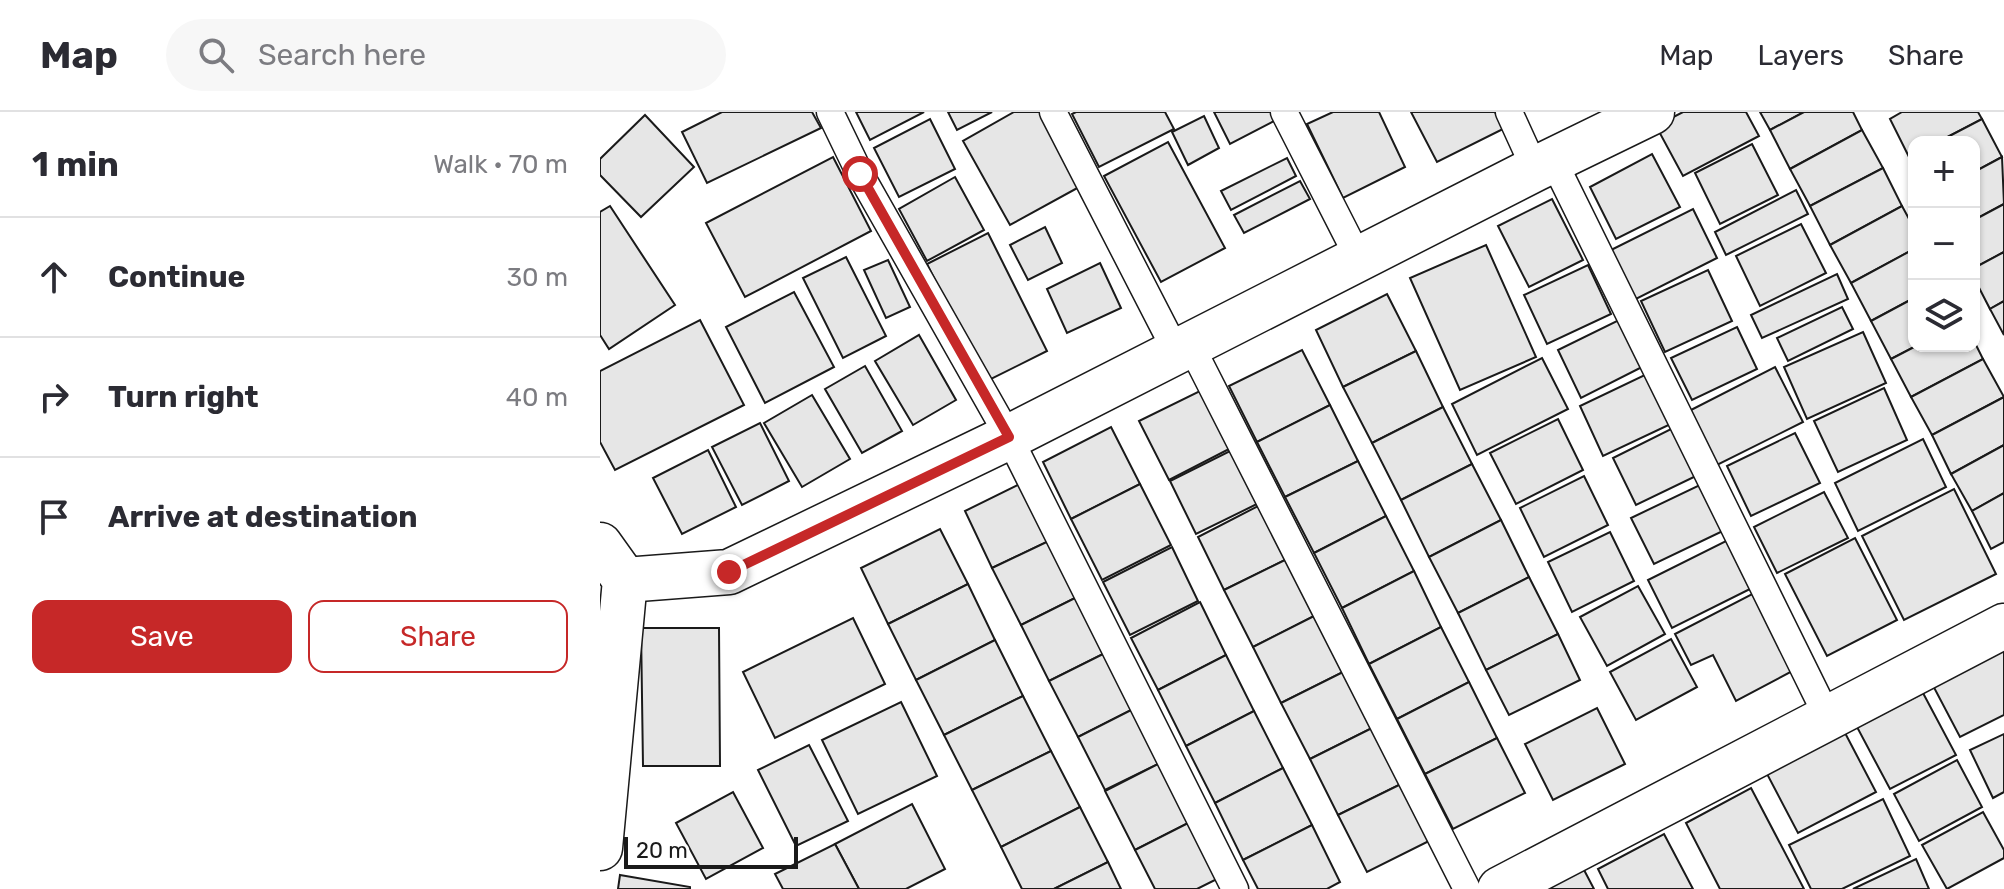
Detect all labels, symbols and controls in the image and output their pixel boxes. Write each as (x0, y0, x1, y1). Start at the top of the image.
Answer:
search box (166, 19, 726, 91)
text: Map (40, 32, 118, 78)
icon: search (194, 33, 238, 77)
text: Search here (258, 37, 426, 73)
text: Map (1659, 39, 1714, 72)
text: Layers (1758, 39, 1844, 72)
text: Share (1888, 39, 1964, 72)
map controls (1908, 136, 1980, 352)
button: + (1908, 136, 1980, 208)
text: 1 min (32, 144, 119, 185)
text: Walk · 70 m (433, 149, 568, 180)
route start (842, 156, 878, 192)
button: − (1908, 208, 1980, 280)
icon: ahead (32, 255, 76, 299)
text: Continue (108, 259, 245, 295)
text: 30 m (506, 262, 568, 293)
button: layers (1908, 280, 1980, 352)
icon: right (32, 375, 76, 419)
text: Turn right (108, 379, 259, 415)
text: 40 m (506, 382, 568, 413)
icon: arrive (32, 495, 76, 539)
text: Arrive at destination (108, 499, 418, 535)
route end (711, 554, 747, 590)
button: Save (32, 600, 292, 673)
button: Share (308, 600, 568, 673)
scale bar (624, 833, 798, 869)
text: 20 m (636, 837, 688, 864)

